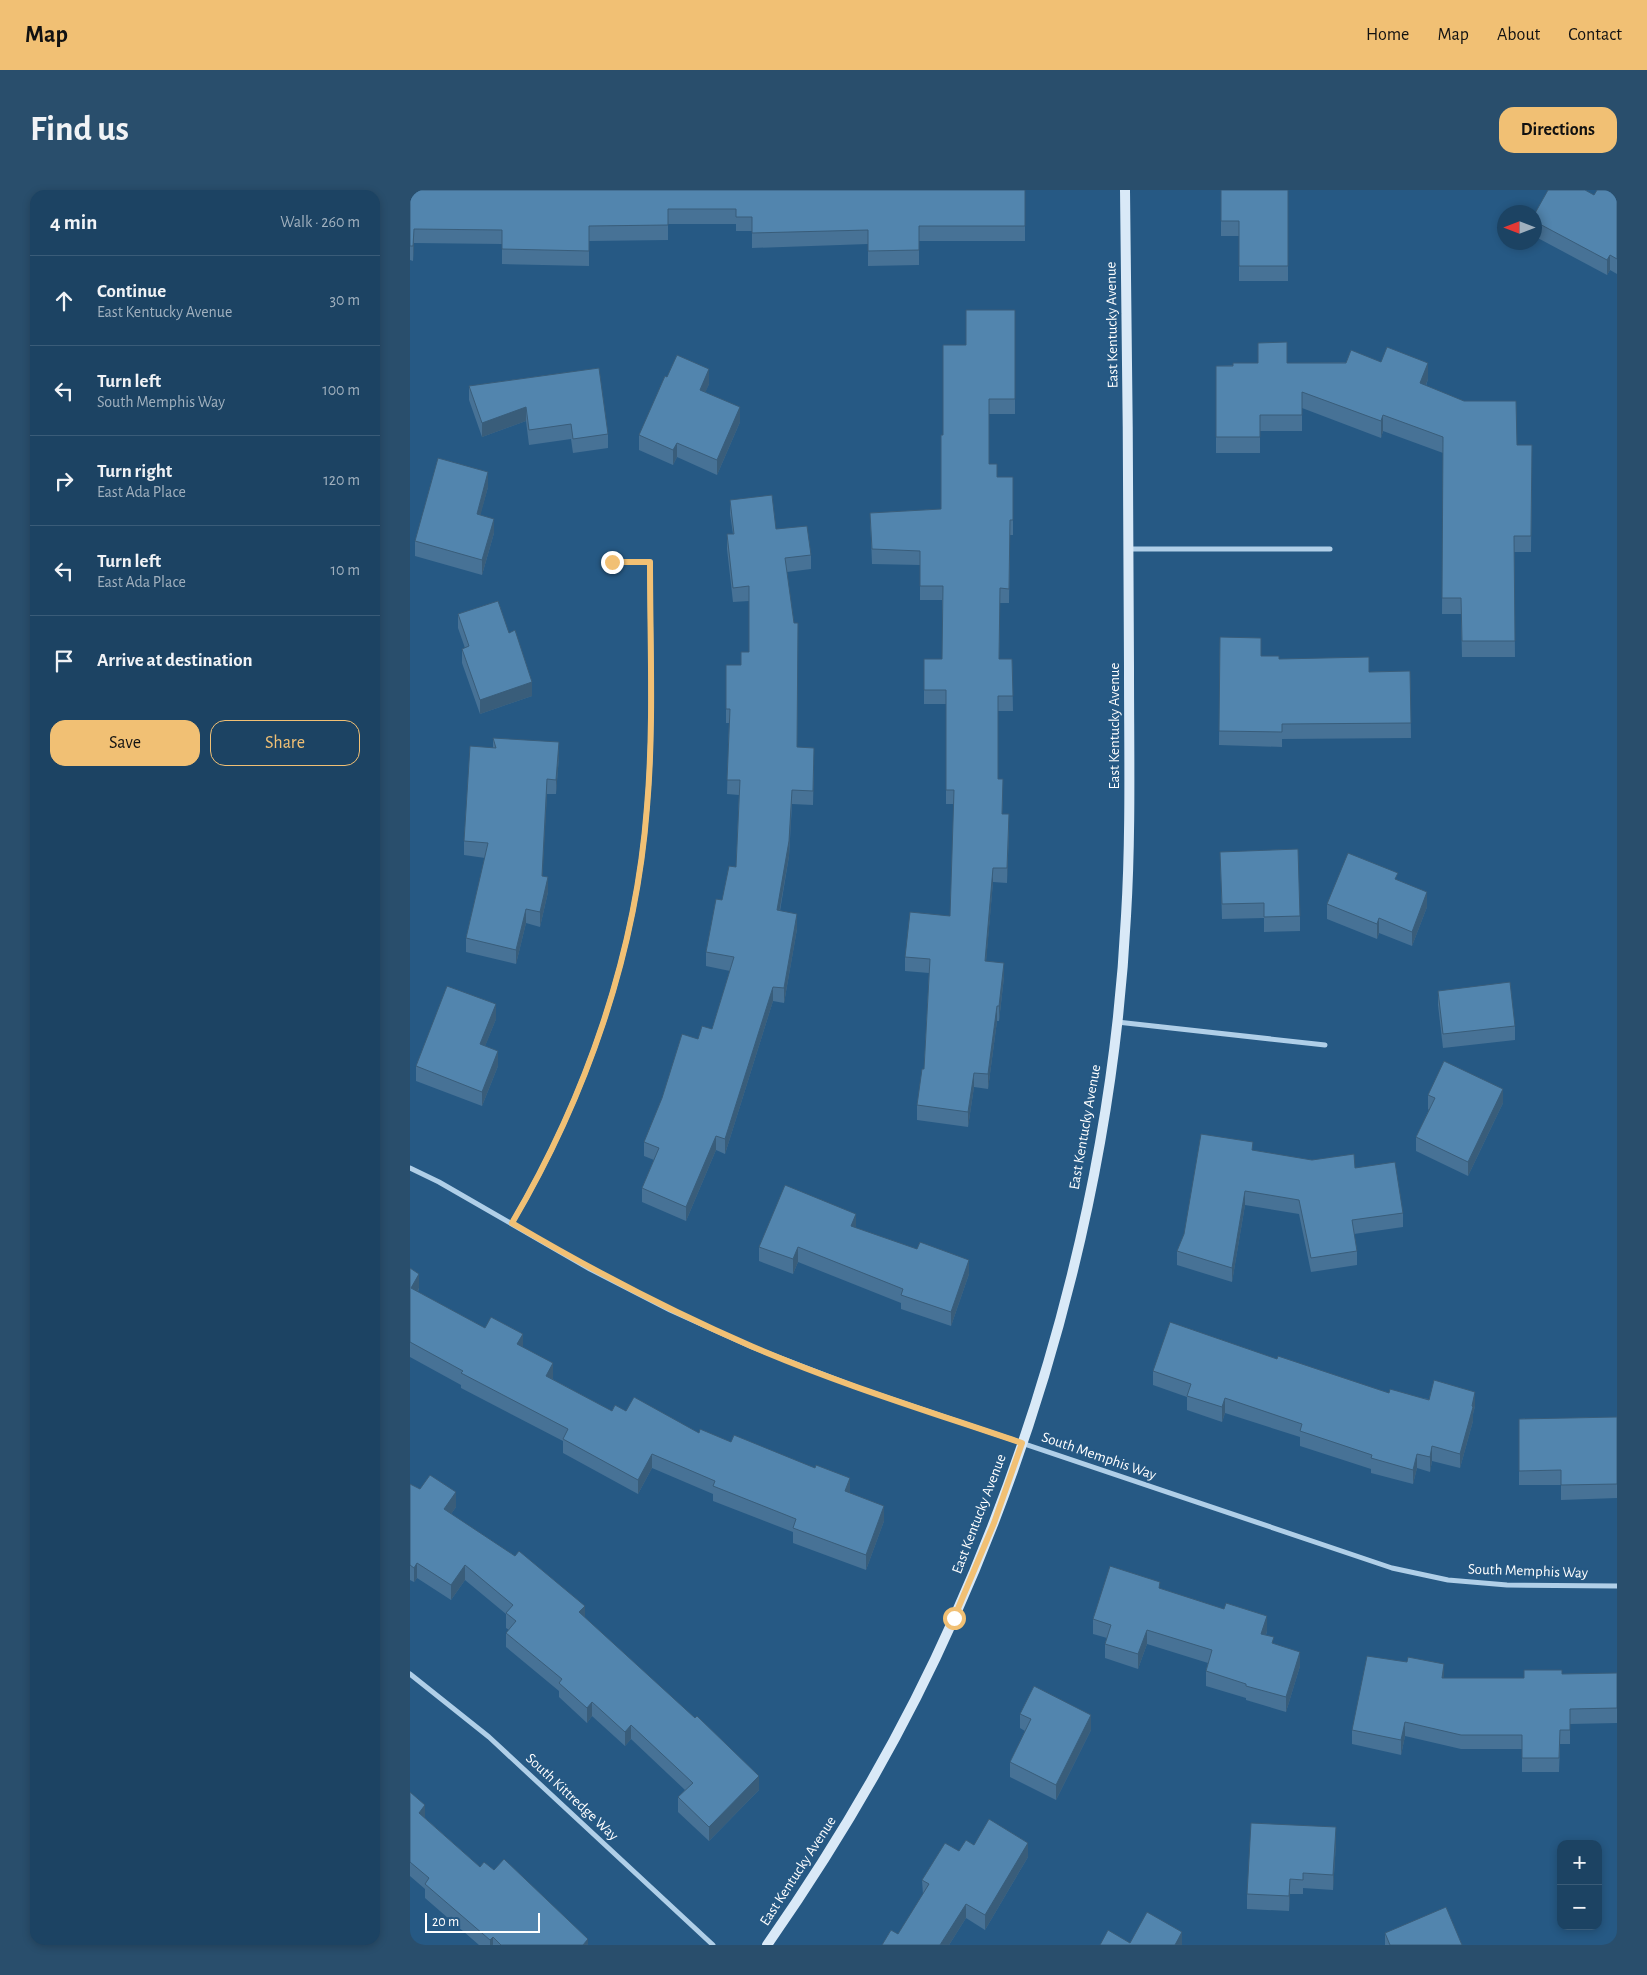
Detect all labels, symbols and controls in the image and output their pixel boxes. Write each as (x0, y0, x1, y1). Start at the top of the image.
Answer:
text: Map (25, 23, 68, 47)
text: Home (1366, 26, 1409, 44)
text: Map (1437, 26, 1469, 44)
text: About (1497, 26, 1540, 44)
text: Contact (1568, 26, 1622, 44)
button: Directions (1499, 107, 1617, 153)
text: Find us (30, 112, 129, 147)
north arrow (1497, 205, 1542, 250)
text: 4 min (50, 212, 97, 233)
text: Walk · 260 m (280, 214, 360, 230)
street label: East Kentucky Avenue (1103, 261, 1121, 389)
text: Continue (97, 282, 166, 301)
icon: ahead (50, 287, 78, 315)
text: 30 m (330, 292, 360, 308)
text: East Kentucky Avenue (97, 304, 232, 320)
text: Turn left (97, 372, 161, 391)
icon: left (50, 377, 78, 405)
text: 100 m (322, 382, 360, 398)
text: South Memphis Way (97, 394, 225, 410)
text: Turn right (97, 462, 172, 481)
icon: right (50, 467, 78, 495)
text: 120 m (323, 472, 360, 488)
text: East Ada Place (97, 484, 186, 500)
route end (601, 551, 624, 574)
text: Turn left (97, 552, 161, 571)
icon: left (50, 557, 78, 585)
text: 10 m (331, 562, 360, 578)
text: East Ada Place (97, 574, 186, 590)
icon: arrive (50, 647, 78, 675)
text: Arrive at destination (97, 651, 253, 670)
street label: East Kentucky Avenue (1107, 663, 1122, 789)
button: Save (50, 720, 200, 766)
button: Share (210, 720, 360, 766)
street label: East Kentucky Avenue (1067, 1063, 1103, 1191)
street label: South Memphis Way (1040, 1429, 1159, 1483)
street label: East Kentucky Avenue (949, 1452, 1009, 1576)
street label: South Memphis Way (1468, 1561, 1589, 1581)
route start (943, 1607, 966, 1630)
street label: South Kittredge Way (523, 1751, 622, 1844)
street label: East Kentucky Avenue (757, 1814, 839, 1928)
map controls (1557, 1840, 1602, 1930)
button: + (1557, 1840, 1602, 1885)
button: − (1557, 1885, 1602, 1930)
scale bar (425, 1910, 540, 1933)
text: 20 m (432, 1915, 459, 1929)

